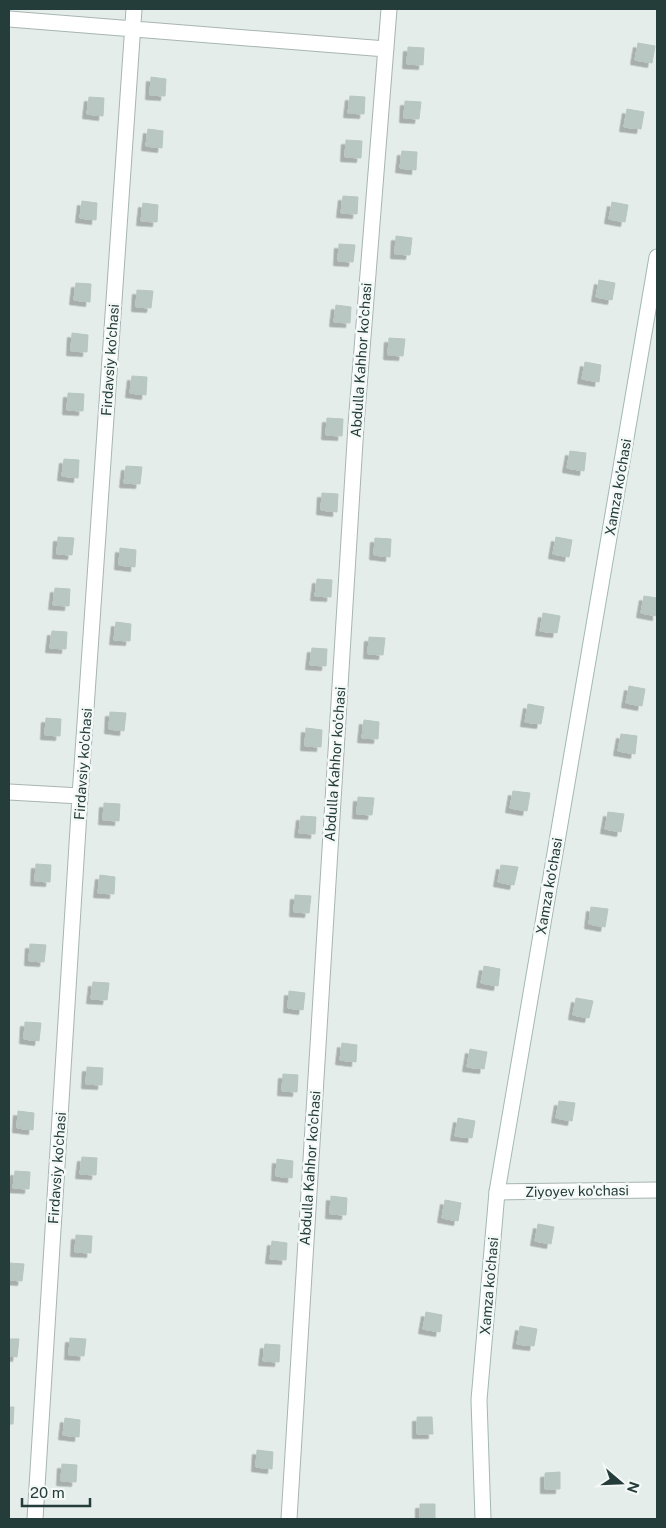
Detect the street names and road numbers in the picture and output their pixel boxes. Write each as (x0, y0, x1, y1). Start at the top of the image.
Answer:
street label: Abdulla Kahhor ko'chasi (348, 282, 374, 438)
street label: Firdavsiy ko'chasi (98, 303, 122, 417)
street label: Xamza ko'chasi (602, 437, 634, 537)
street label: Abdulla Kahhor ko'chasi (322, 686, 348, 842)
street label: Firdavsiy ko'chasi (71, 707, 95, 821)
street label: Xamza ko'chasi (533, 836, 565, 936)
street label: Abdulla Kahhor ko'chasi (297, 1090, 323, 1246)
street label: Firdavsiy ko'chasi (45, 1111, 69, 1225)
street label: Ziyoyev ko'chasi (525, 1182, 629, 1200)
street label: Xamza ko'chasi (477, 1236, 501, 1336)

